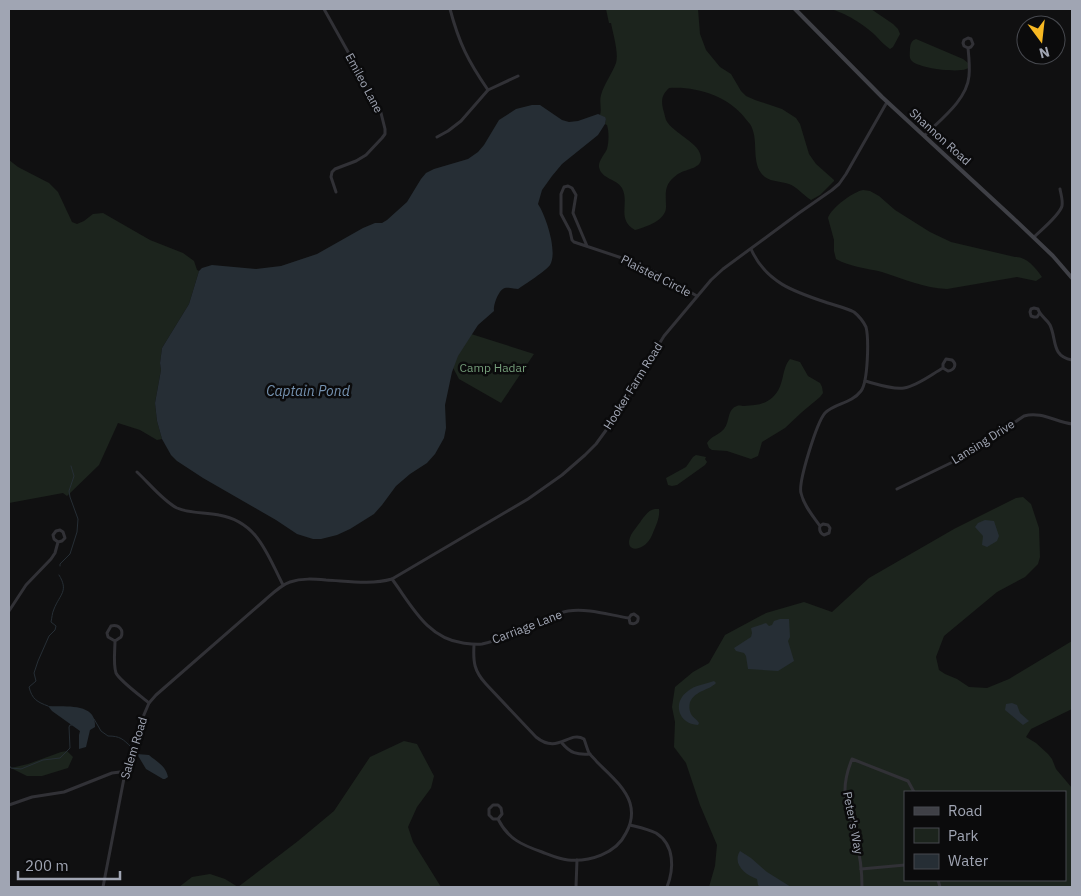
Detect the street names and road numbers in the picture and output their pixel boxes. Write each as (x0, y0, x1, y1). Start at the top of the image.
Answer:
street label: Emileo Lane (342, 50, 387, 116)
street label: Shannon Road (906, 105, 974, 168)
street label: Plaisted Circle (619, 251, 694, 300)
street label: Hooker Farm Road (600, 339, 665, 432)
street label: Lansing Drive (948, 416, 1018, 467)
street label: Carriage Lane (490, 606, 564, 647)
street label: Salem Road (117, 715, 150, 781)
street label: Peter's Way (840, 790, 867, 856)

